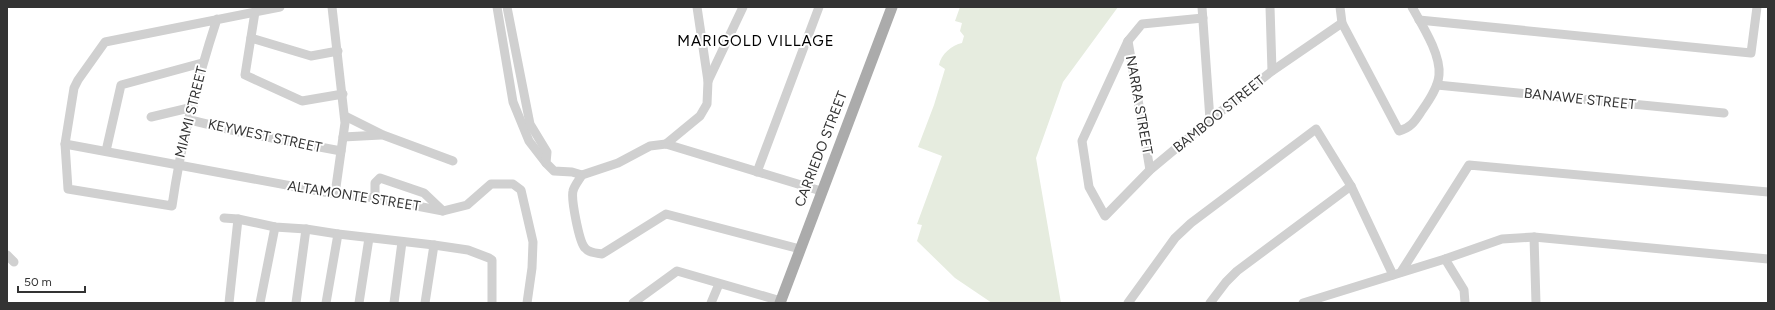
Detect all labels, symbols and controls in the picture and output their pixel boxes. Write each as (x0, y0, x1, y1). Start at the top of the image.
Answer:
district label: MARIGOLD VILLAGE (677, 32, 835, 50)
street label: NARRA STREET (1122, 54, 1156, 156)
street label: MIAMI STREET (171, 64, 211, 159)
street label: BAMBOO STREET (1170, 72, 1268, 156)
street label: BANAWE STREET (1523, 85, 1637, 113)
street label: CARRIEDO STREET (791, 89, 851, 209)
street label: KEYWEST STREET (206, 116, 324, 156)
street label: ALTAMONTE STREET (286, 177, 422, 215)
scale bar (18, 268, 85, 294)
text: 50 m (24, 275, 52, 289)

